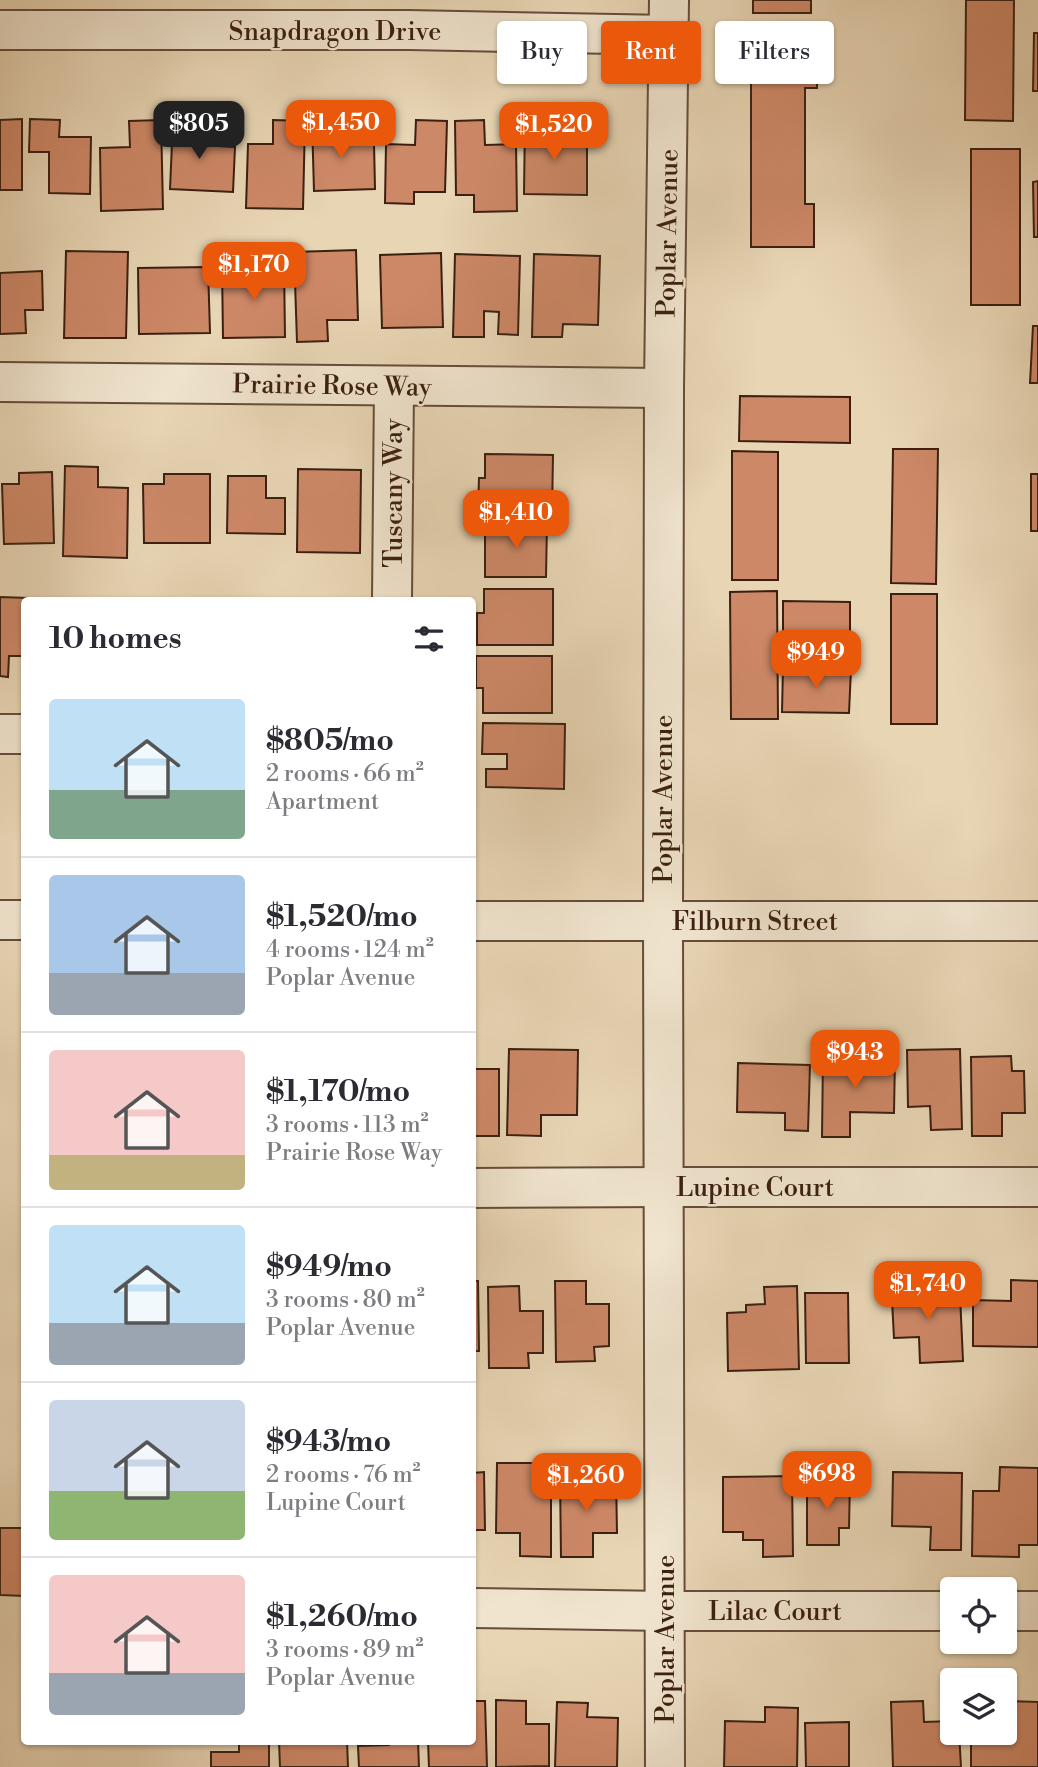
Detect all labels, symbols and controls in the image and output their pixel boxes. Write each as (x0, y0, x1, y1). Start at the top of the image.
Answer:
street label: Snapdragon Drive (229, 16, 441, 48)
chip: Buy (497, 21, 587, 84)
chip: Rent (601, 21, 701, 84)
chip: Filters (715, 21, 834, 84)
pin: $1,450 (284, 100, 398, 160)
pin: $805 (158, 102, 240, 161)
pin: $1,520 (497, 102, 611, 162)
text: $1,450 (302, 109, 380, 137)
text: $805 (169, 110, 229, 138)
text: $1,520 (515, 111, 593, 139)
street label: Poplar Avenue (651, 148, 685, 318)
pin: $1,170 (197, 243, 311, 302)
text: $1,170 (218, 251, 290, 279)
street label: Prairie Rose Way (232, 368, 432, 404)
street label: Tuscany Way (378, 418, 410, 568)
pin: $1,410 (459, 490, 573, 550)
text: $1,410 (479, 499, 553, 527)
text: 10 homes (49, 620, 182, 658)
icon: filters (410, 620, 448, 658)
pin: $949 (775, 630, 857, 690)
text: $949 (787, 639, 845, 667)
street label: Poplar Avenue (648, 715, 680, 883)
text: $805/mo (266, 722, 394, 760)
icon: home (105, 727, 189, 811)
text: 2 rooms · 66 m² (266, 760, 424, 788)
text: Apartment (266, 788, 379, 816)
text: $1,520/mo (266, 898, 418, 936)
icon: home (105, 903, 189, 987)
street label: Filburn Street (672, 906, 838, 938)
text: 4 rooms · 124 m² (266, 936, 434, 964)
text: Poplar Avenue (266, 964, 415, 992)
pin: $943 (814, 1030, 896, 1090)
text: $943 (826, 1039, 884, 1067)
text: $1,170/mo (266, 1073, 410, 1111)
icon: home (105, 1078, 189, 1162)
text: 3 rooms · 113 m² (266, 1111, 429, 1139)
text: Prairie Rose Way (266, 1139, 442, 1167)
street label: Lupine Court (676, 1172, 834, 1204)
text: $949/mo (266, 1248, 392, 1286)
icon: home (105, 1253, 189, 1337)
pin: $1,740 (871, 1262, 985, 1321)
text: $1,740 (890, 1270, 966, 1298)
text: 3 rooms · 80 m² (266, 1286, 425, 1314)
text: Poplar Avenue (266, 1314, 415, 1342)
text: $943/mo (266, 1423, 391, 1461)
icon: home (105, 1428, 189, 1512)
pin: $698 (786, 1452, 868, 1511)
pin: $1,260 (529, 1454, 643, 1513)
text: $698 (798, 1460, 856, 1488)
text: 2 rooms · 76 m² (266, 1461, 421, 1489)
text: $1,260 (547, 1462, 625, 1490)
text: Lupine Court (266, 1489, 406, 1517)
street label: Poplar Avenue (650, 1555, 682, 1723)
map controls (940, 1577, 1017, 1745)
button: locate (940, 1577, 1017, 1654)
street label: Lilac Court (708, 1596, 842, 1628)
text: $1,260/mo (266, 1598, 418, 1636)
icon: home (105, 1603, 189, 1687)
text: 3 rooms · 89 m² (266, 1636, 423, 1664)
text: Poplar Avenue (266, 1664, 415, 1692)
button: layers (940, 1668, 1017, 1745)

